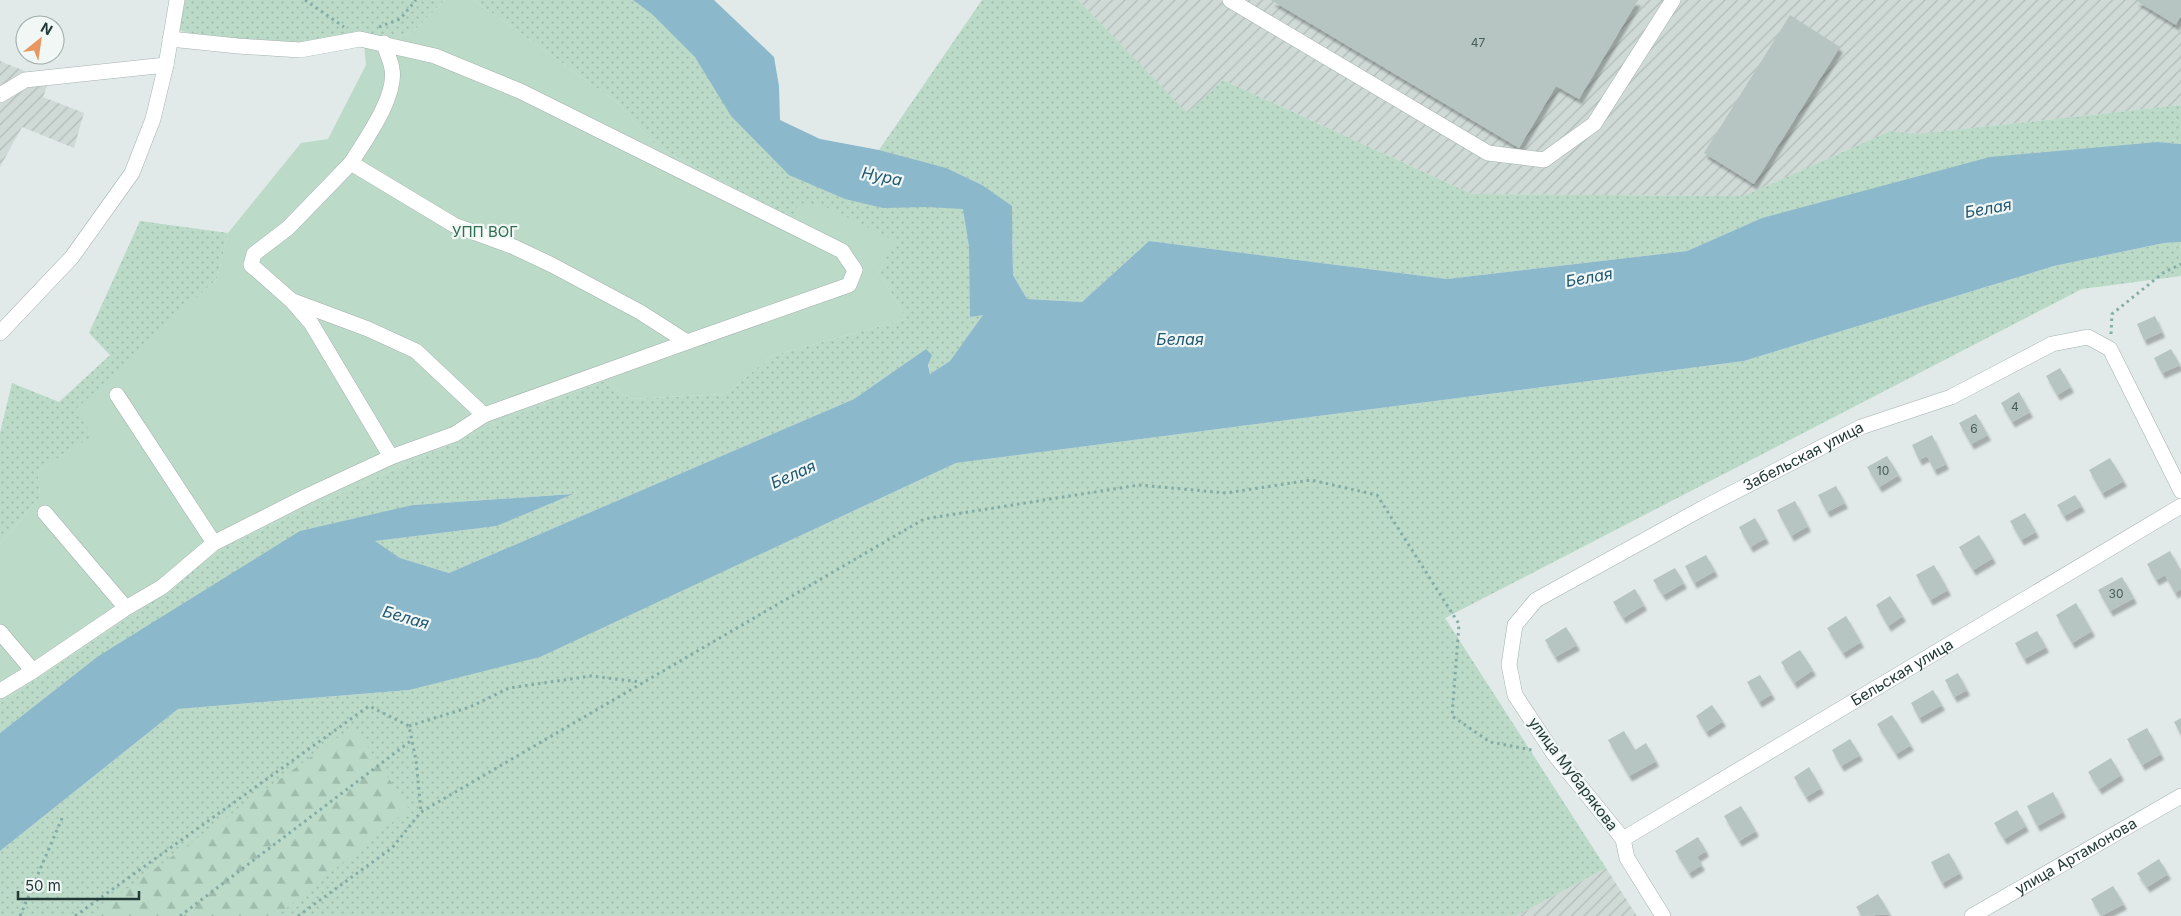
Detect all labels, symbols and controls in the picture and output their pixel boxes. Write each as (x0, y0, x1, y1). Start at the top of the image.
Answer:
north arrow (15, 15, 65, 65)
text: N (38, 18, 56, 38)
house number: 47 (1471, 35, 1485, 50)
water label: Нура (860, 162, 904, 190)
water label: Белая (1963, 194, 2013, 222)
park label: УПП ВОГ (452, 222, 518, 241)
water label: Белая (1564, 263, 1614, 291)
water label: Белая (1156, 329, 1204, 349)
house number: 4 (2011, 399, 2019, 414)
street label: Забельская улица (1740, 417, 1867, 495)
house number: 6 (1970, 421, 1978, 436)
water label: Белая (767, 455, 819, 493)
house number: 10 (1877, 463, 1889, 478)
house number: 30 (2109, 586, 2123, 601)
water label: Белая (380, 601, 432, 633)
street label: Бельская улица (1847, 634, 1956, 710)
street label: улица Мубарякова (1524, 713, 1622, 834)
street label: улица Артамонова (2012, 813, 2140, 898)
scale bar (18, 868, 139, 900)
text: 50 m (25, 876, 61, 895)

